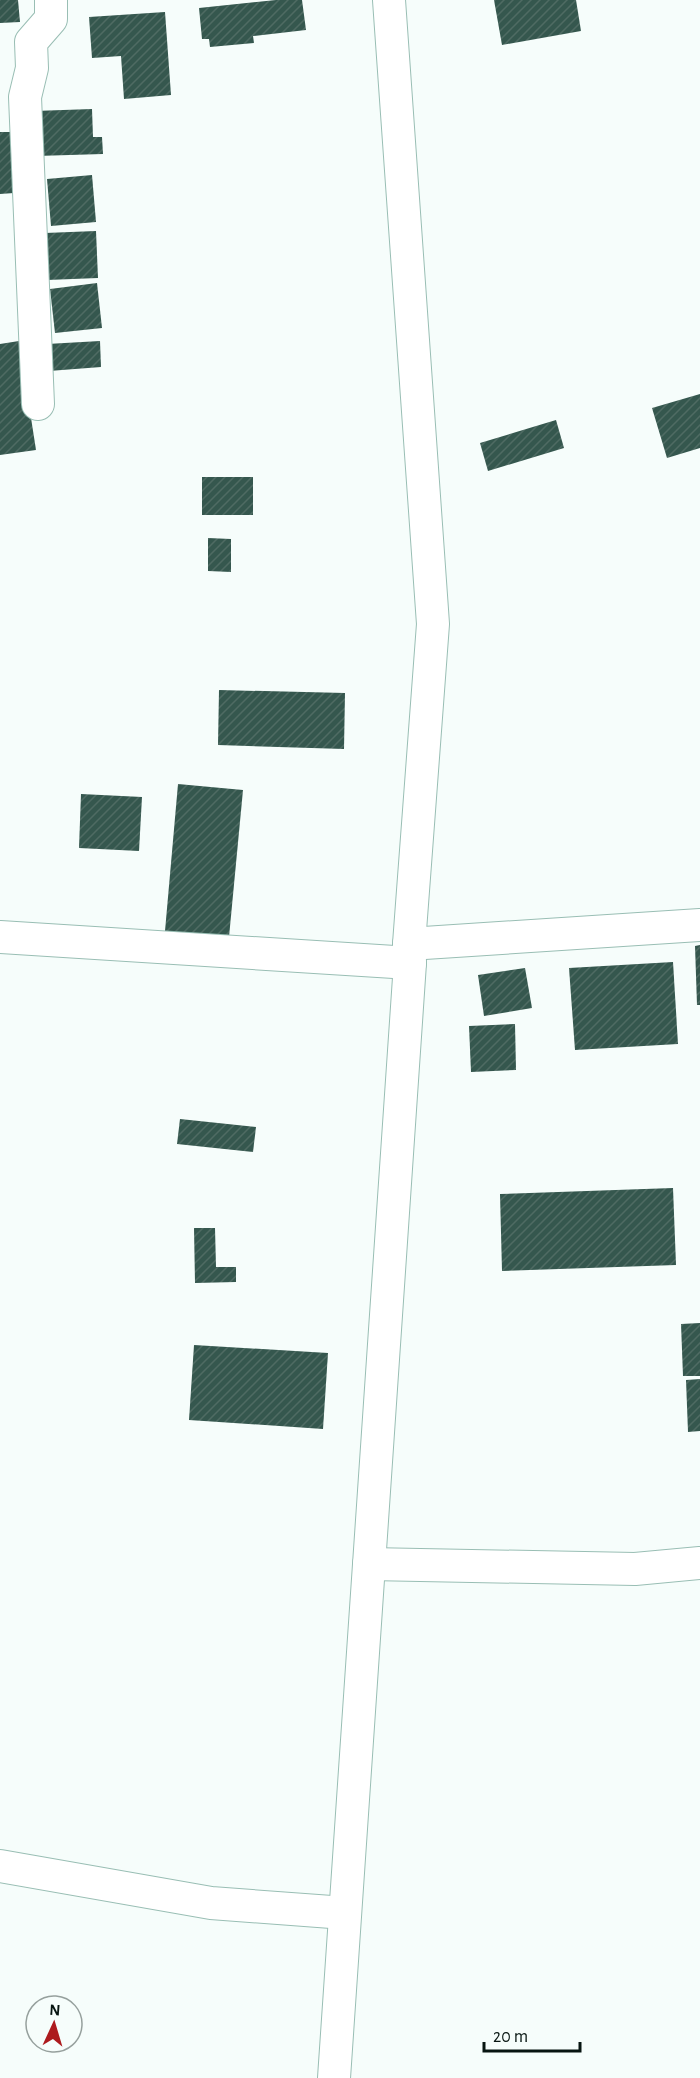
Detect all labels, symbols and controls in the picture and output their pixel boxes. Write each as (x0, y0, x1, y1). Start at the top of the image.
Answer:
north arrow (24, 1994, 84, 2054)
text: N (49, 2002, 61, 2018)
scale bar (484, 2015, 580, 2053)
text: 20 m (493, 2028, 528, 2046)

